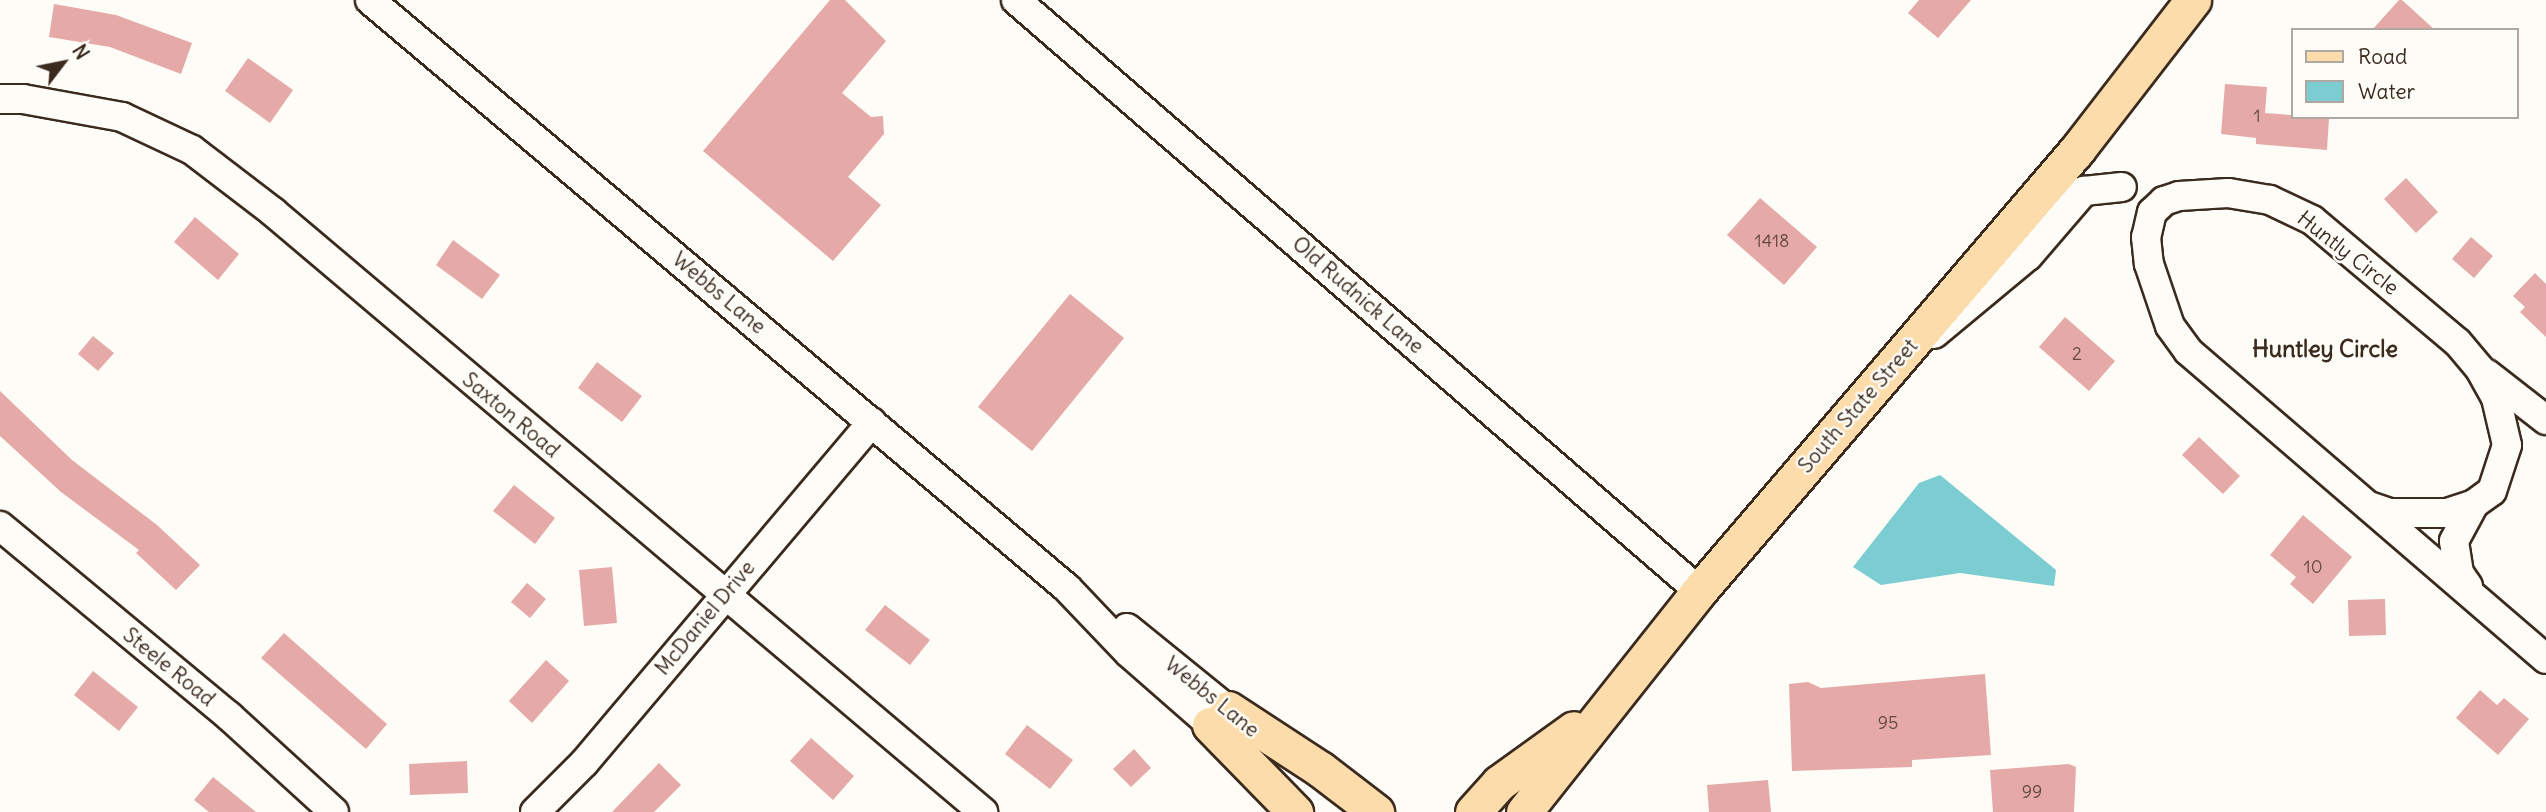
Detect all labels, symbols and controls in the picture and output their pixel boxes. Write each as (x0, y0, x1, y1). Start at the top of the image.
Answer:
north arrow (28, 28, 98, 98)
legend (2290, 28, 2518, 119)
text: N (67, 40, 94, 64)
text: Road (2358, 43, 2407, 70)
text: Water (2358, 78, 2415, 105)
house number: 1 (2253, 105, 2261, 127)
street label: Huntly Circle (2292, 206, 2404, 300)
house number: 1418 (1755, 230, 1789, 252)
street label: Old Rudnick Lane (1287, 231, 1429, 359)
street label: Webbs Lane (667, 247, 771, 339)
street label: South State Street (1793, 334, 1923, 478)
district label: Huntley Circle (2252, 335, 2398, 363)
house number: 2 (2072, 343, 2082, 365)
street label: Saxton Road (457, 367, 565, 463)
street label: McDaniel Drive (650, 556, 760, 680)
house number: 10 (2304, 556, 2322, 578)
street label: Steele Road (118, 622, 220, 712)
street label: Webbs Lane (1160, 651, 1264, 743)
house number: 95 (1878, 712, 1898, 734)
house number: 99 (2022, 781, 2042, 803)

